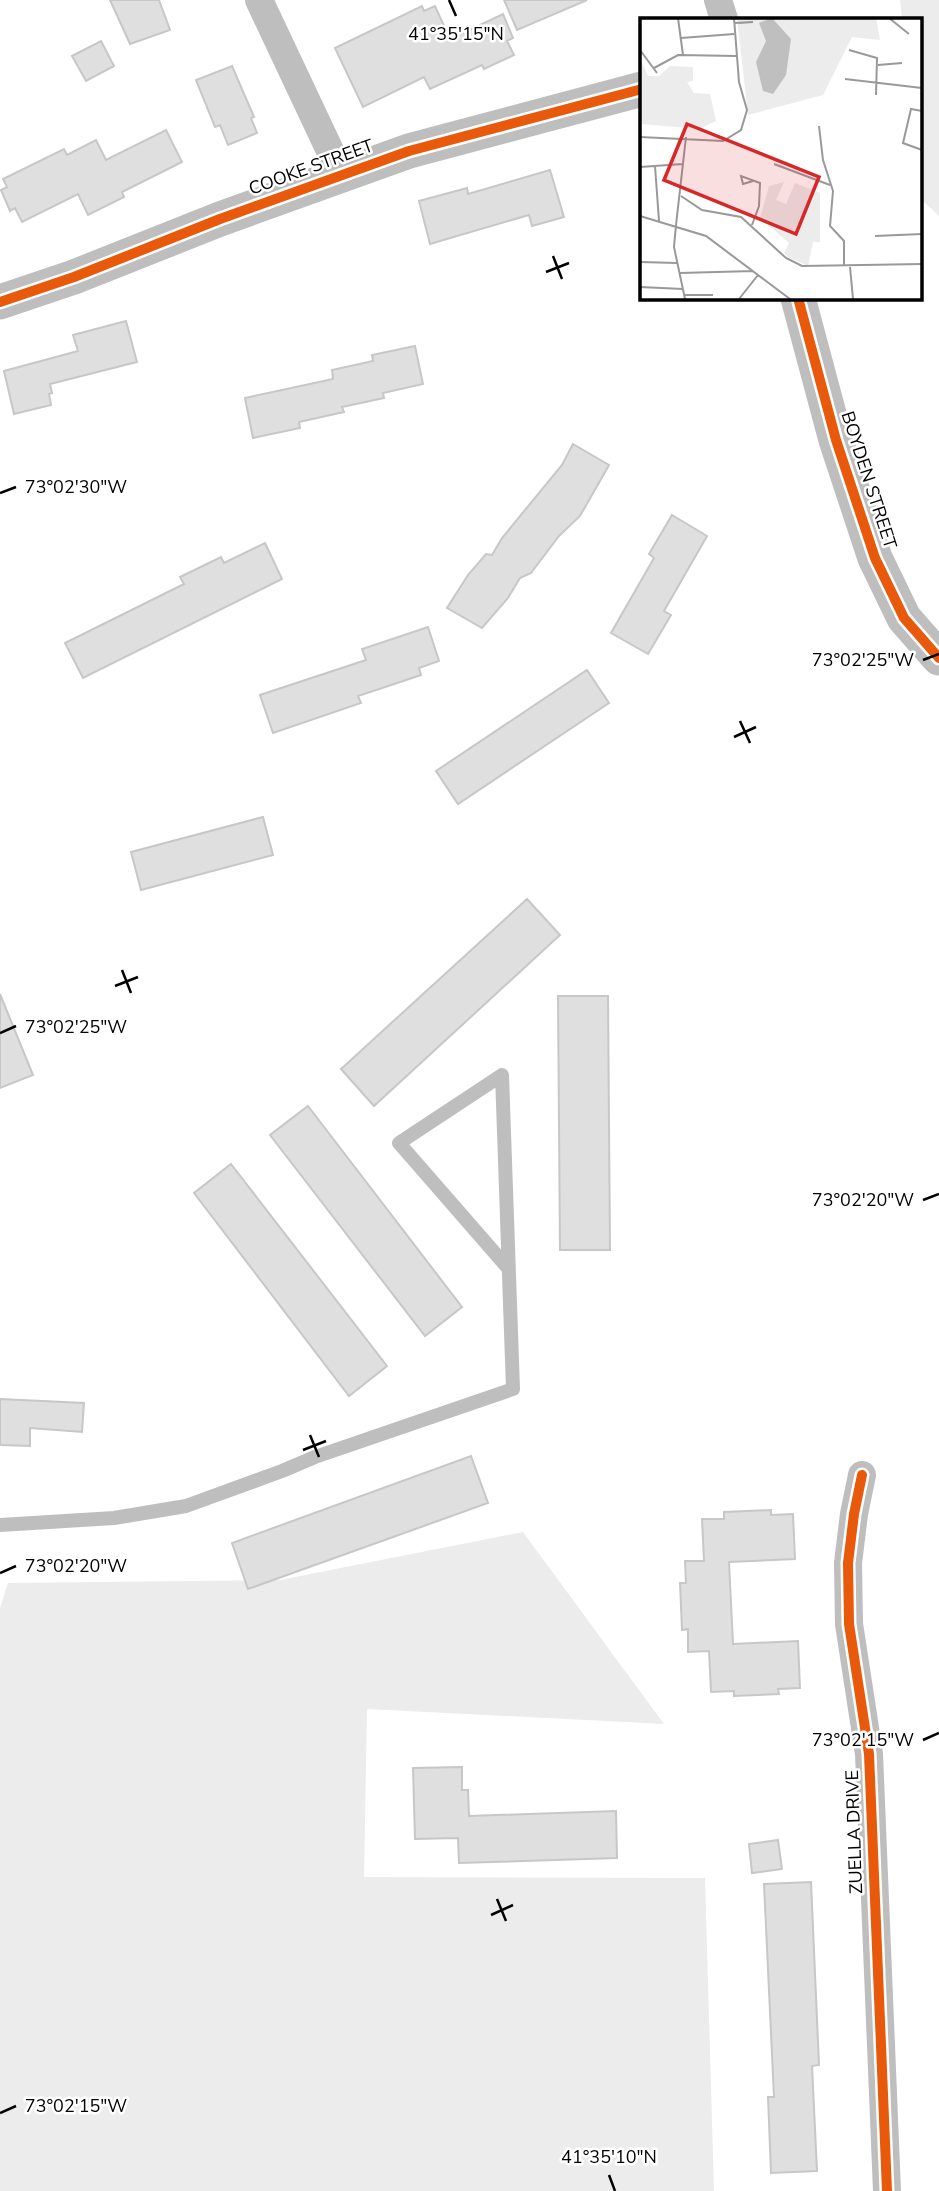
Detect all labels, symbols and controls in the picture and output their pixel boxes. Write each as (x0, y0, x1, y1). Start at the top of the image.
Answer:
inset map (640, 18, 922, 299)
text: 41°35'15"N (408, 22, 504, 46)
street label: COOKE STREET (245, 133, 377, 201)
street label: BOYDEN STREET (835, 408, 903, 552)
text: 73°02'30"W (25, 475, 127, 499)
text: 73°02'25"W (812, 648, 914, 672)
text: 73°02'25"W (25, 1015, 127, 1039)
text: 73°02'20"W (812, 1188, 914, 1212)
text: 73°02'20"W (25, 1554, 127, 1578)
text: 73°02'15"W (812, 1728, 914, 1752)
street label: ZUELLA DRIVE (840, 1770, 868, 1894)
text: 73°02'15"W (25, 2094, 127, 2118)
text: 41°35'10"N (561, 2145, 657, 2169)

